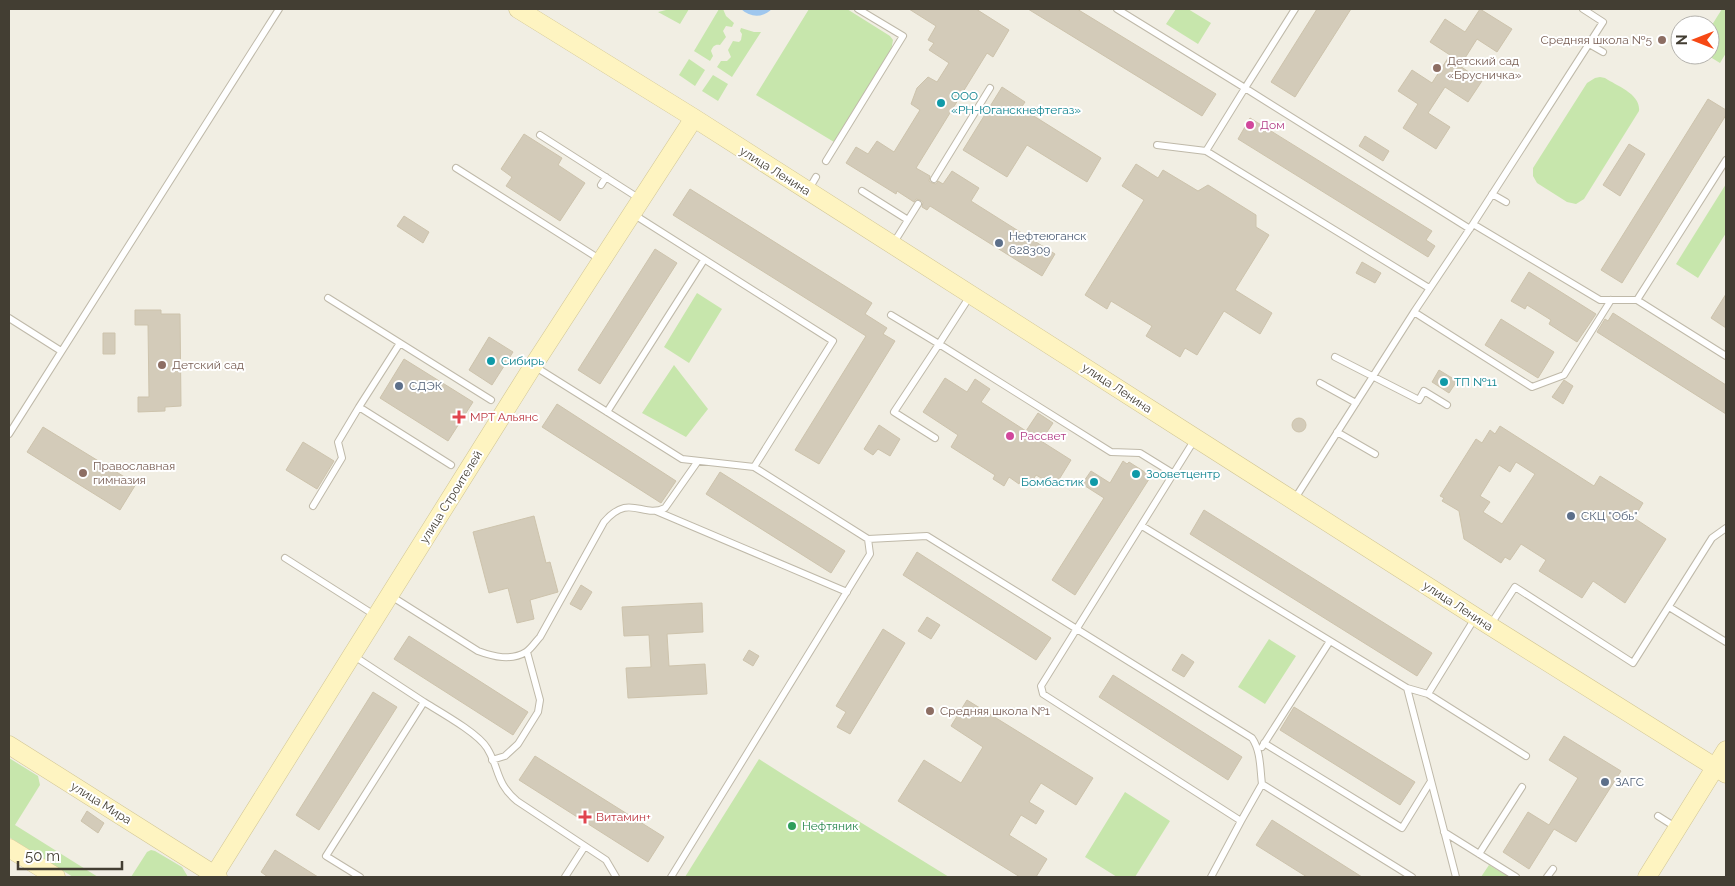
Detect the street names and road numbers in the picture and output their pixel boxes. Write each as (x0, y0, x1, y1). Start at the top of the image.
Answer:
street label: улица Ленина (737, 144, 813, 198)
street label: улица Ленина (1079, 360, 1155, 416)
street label: улица Строителей (417, 448, 485, 546)
street label: улица Ленина (1420, 578, 1496, 634)
street label: улица Мира (68, 779, 134, 827)

